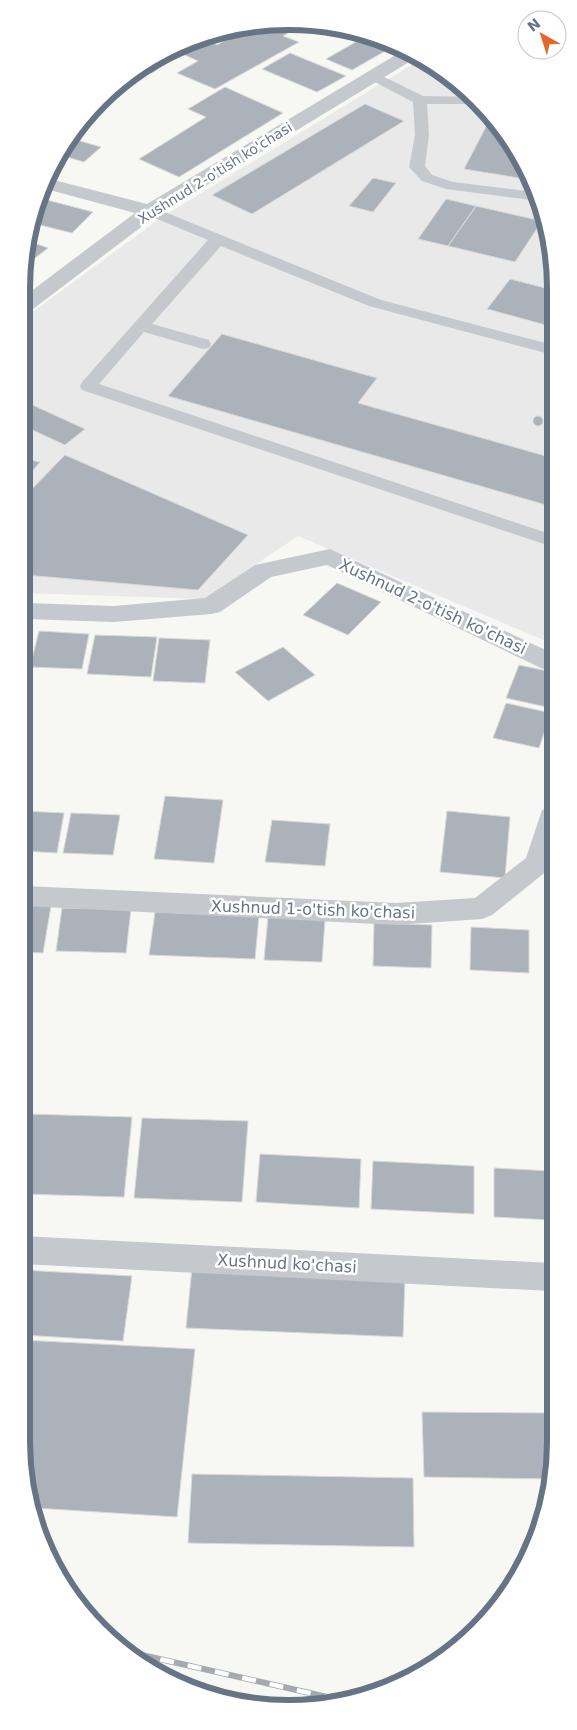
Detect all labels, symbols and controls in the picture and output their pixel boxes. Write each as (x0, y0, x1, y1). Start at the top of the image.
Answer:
north arrow (517, 10, 567, 60)
text: N (524, 15, 543, 35)
street label: Xushnud 2-o'tish ko'chasi (135, 119, 295, 227)
street label: Xushnud 2-o'tish ko'chasi (336, 555, 529, 658)
street label: Xushnud 1-o'tish ko'chasi (211, 896, 415, 923)
street label: Xushnud ko'chasi (217, 1250, 357, 1277)

